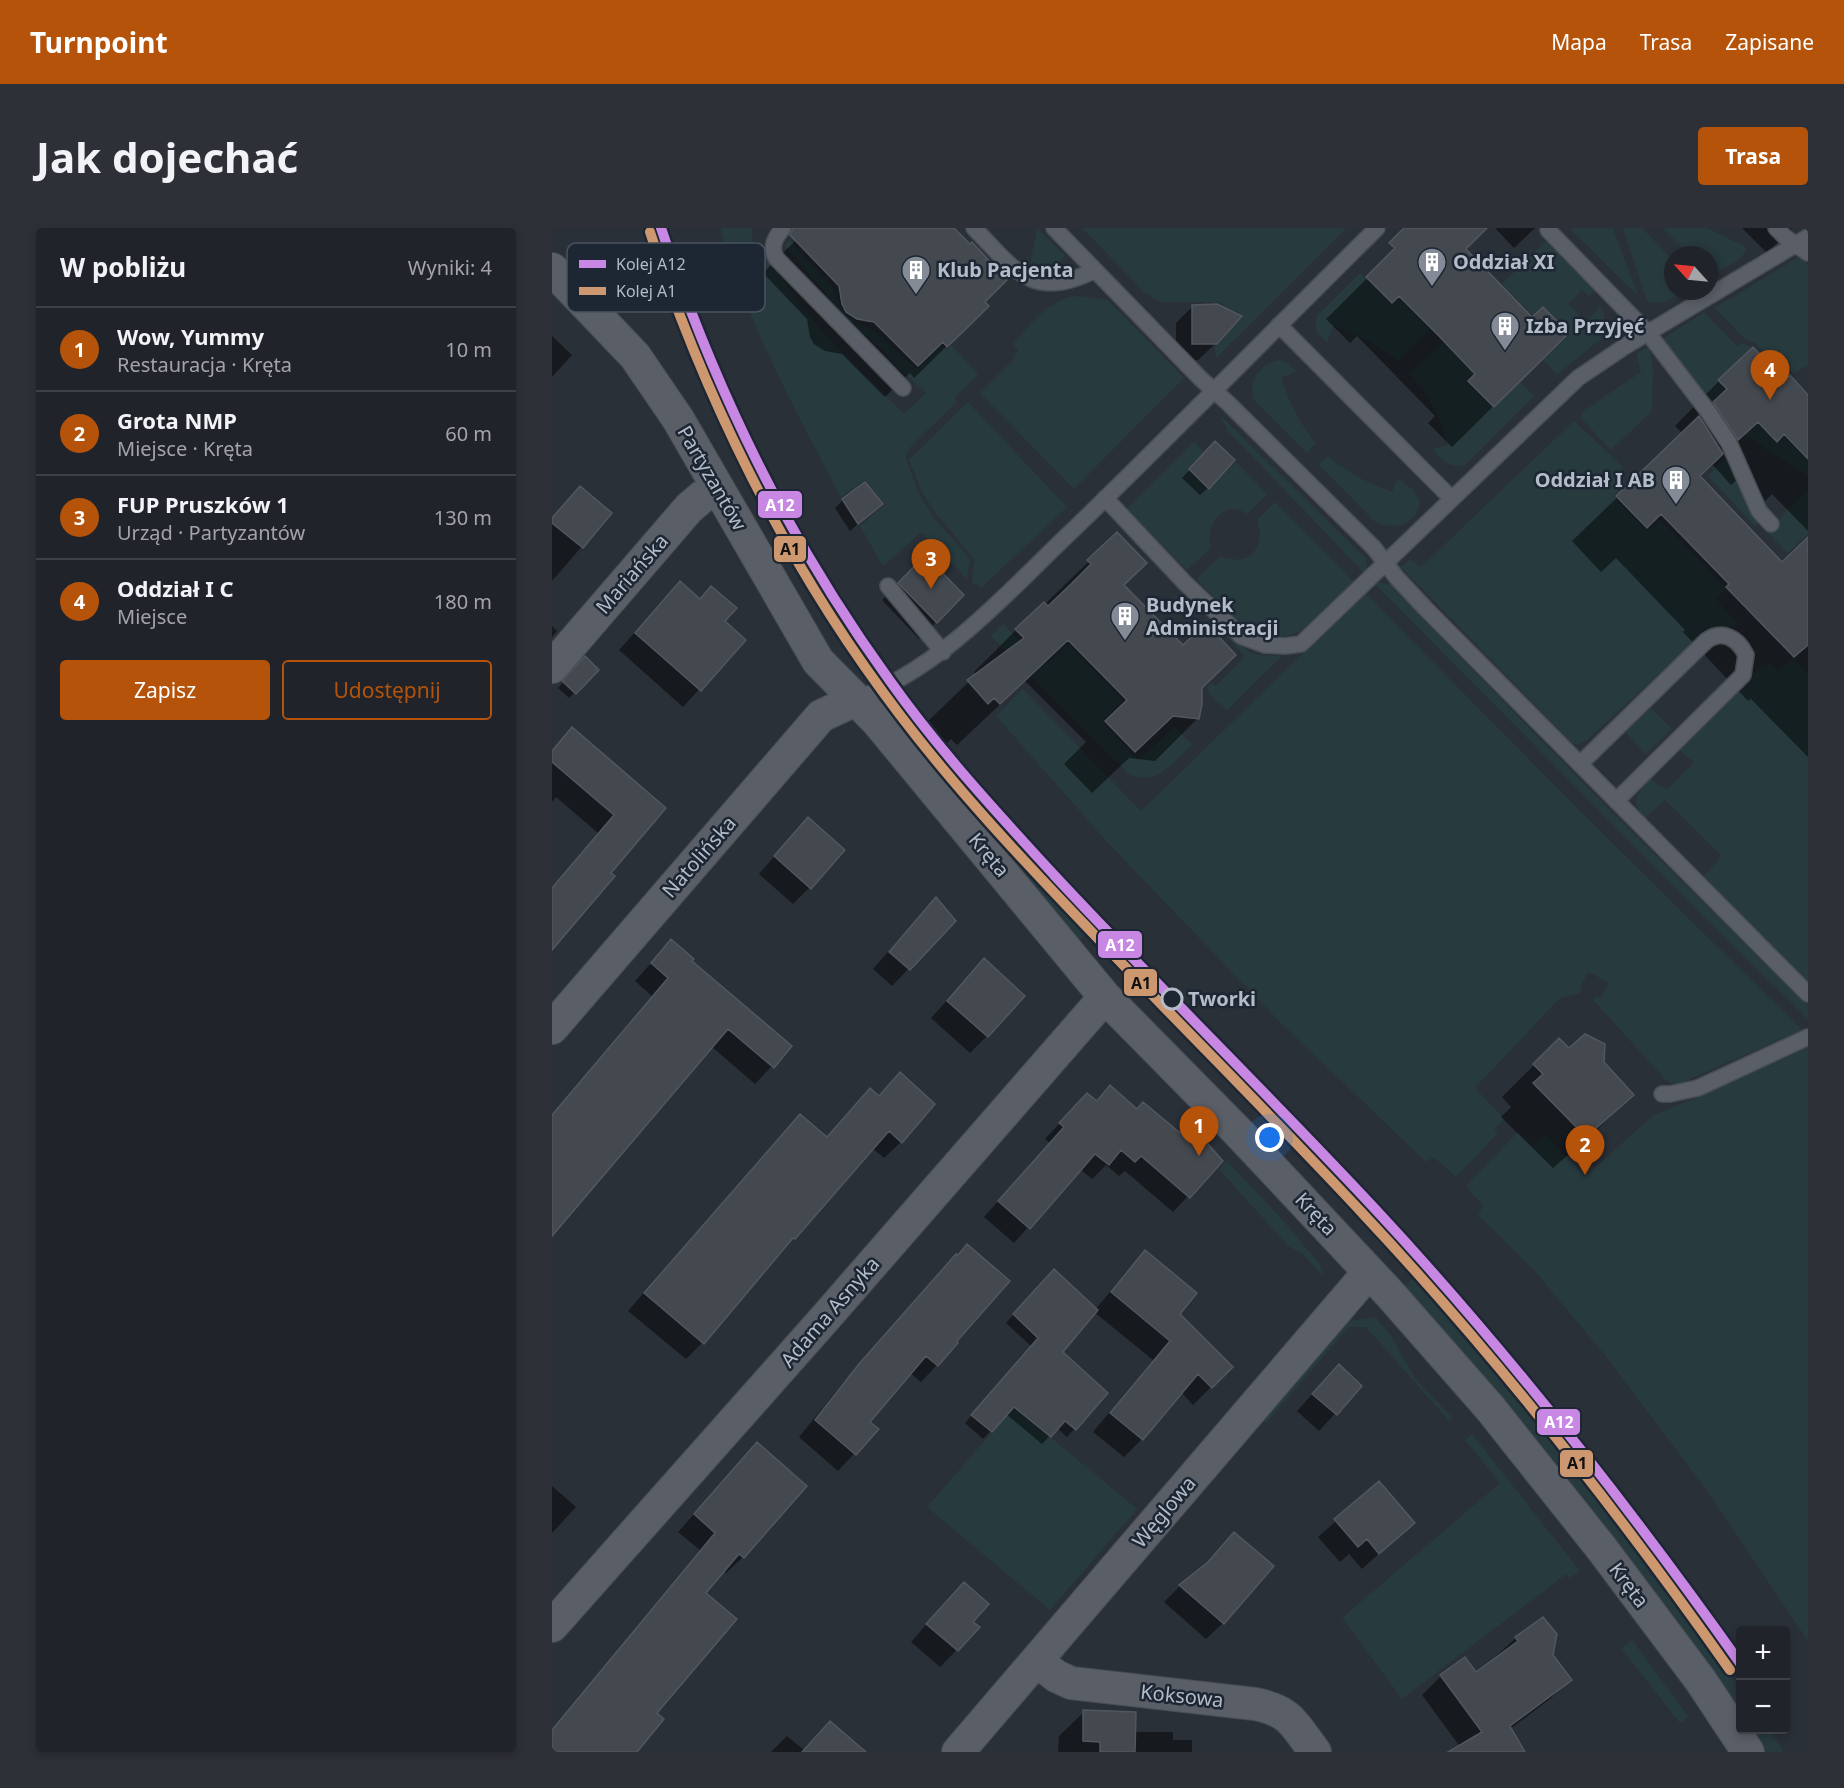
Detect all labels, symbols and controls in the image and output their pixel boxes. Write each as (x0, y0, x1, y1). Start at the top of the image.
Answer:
text: Turnpoint (30, 23, 168, 61)
text: Mapa (1551, 28, 1607, 56)
text: Trasa (1640, 28, 1692, 56)
text: Zapisane (1725, 28, 1814, 56)
button: Trasa (1698, 127, 1808, 185)
text: Jak dojechać (36, 128, 298, 185)
legend (567, 243, 765, 312)
building icon: Oddział XI (1416, 246, 1448, 288)
north arrow (1664, 246, 1718, 300)
place label: Oddział XI (1453, 248, 1555, 275)
text: W pobliżu (60, 249, 186, 285)
text: Kolej A12 (616, 253, 686, 275)
text: Wyniki: 4 (408, 254, 492, 281)
building icon: Klub Pacjenta (900, 254, 932, 296)
place label: Klub Pacjenta (937, 256, 1073, 283)
text: Kolej A1 (616, 280, 676, 302)
building icon: Izba Przyjęć (1489, 310, 1521, 352)
place label: Izba Przyjęć (1526, 312, 1644, 339)
text: Wow, Yummy (117, 321, 264, 351)
text: 1 (74, 336, 85, 363)
text: 10 m (445, 336, 492, 363)
pin: 4 (1750, 350, 1790, 400)
text: Restauracja · Kręta (117, 351, 292, 378)
text: Grota NMP (117, 405, 237, 435)
text: 2 (74, 420, 85, 447)
text: 60 m (445, 420, 492, 447)
street label: Partyzantów (672, 420, 753, 535)
text: Miejsce · Kręta (117, 435, 253, 462)
building icon: Oddział I AB (1660, 464, 1692, 506)
place label: Oddział I AB (1535, 466, 1655, 493)
text: FUP Pruszków 1 (117, 489, 289, 519)
line badge: A12 (757, 490, 803, 519)
text: A12 (765, 494, 795, 516)
text: 3 (74, 504, 85, 531)
text: 130 m (434, 504, 492, 531)
text: Urząd · Partyzantów (117, 519, 305, 546)
street label: Mariańska (589, 528, 674, 619)
line badge: A1 (773, 535, 807, 563)
text: A1 (780, 538, 800, 560)
pin: 3 (912, 540, 950, 589)
text: Oddział I C (117, 573, 234, 603)
text: 4 (74, 588, 85, 615)
text: 180 m (434, 588, 492, 615)
place label: Budynek Administracji (1146, 591, 1278, 641)
building icon: Budynek Administracji (1109, 600, 1141, 642)
text: Miejsce (117, 603, 187, 630)
button: Zapisz (60, 660, 270, 720)
button: Udostępnij (282, 660, 492, 720)
street label: Natolińska (656, 810, 742, 903)
street label: Kręta (963, 827, 1016, 882)
line badge: A12 (1097, 930, 1143, 959)
text: A12 (1105, 934, 1135, 956)
line badge: A1 (1123, 968, 1158, 997)
text: A1 (1131, 972, 1151, 994)
place label: Tworki (1188, 985, 1256, 1012)
marker: Tworki (1161, 988, 1183, 1010)
pin: 1 (1180, 1106, 1218, 1156)
your location (1255, 1123, 1284, 1152)
pin: 2 (1566, 1126, 1604, 1175)
street label: Kręta (1289, 1186, 1343, 1241)
street label: Adama Asnyka (774, 1251, 885, 1373)
line badge: A12 (1536, 1408, 1581, 1436)
text: A12 (1544, 1411, 1574, 1433)
line badge: A1 (1559, 1449, 1594, 1478)
text: A1 (1567, 1452, 1587, 1474)
street label: Węglowa (1126, 1470, 1201, 1553)
street label: Kręta (1604, 1557, 1655, 1613)
map controls (1736, 1626, 1790, 1734)
button: + (1736, 1626, 1790, 1680)
street label: Koksowa (1139, 1678, 1225, 1713)
button: − (1736, 1680, 1790, 1734)

